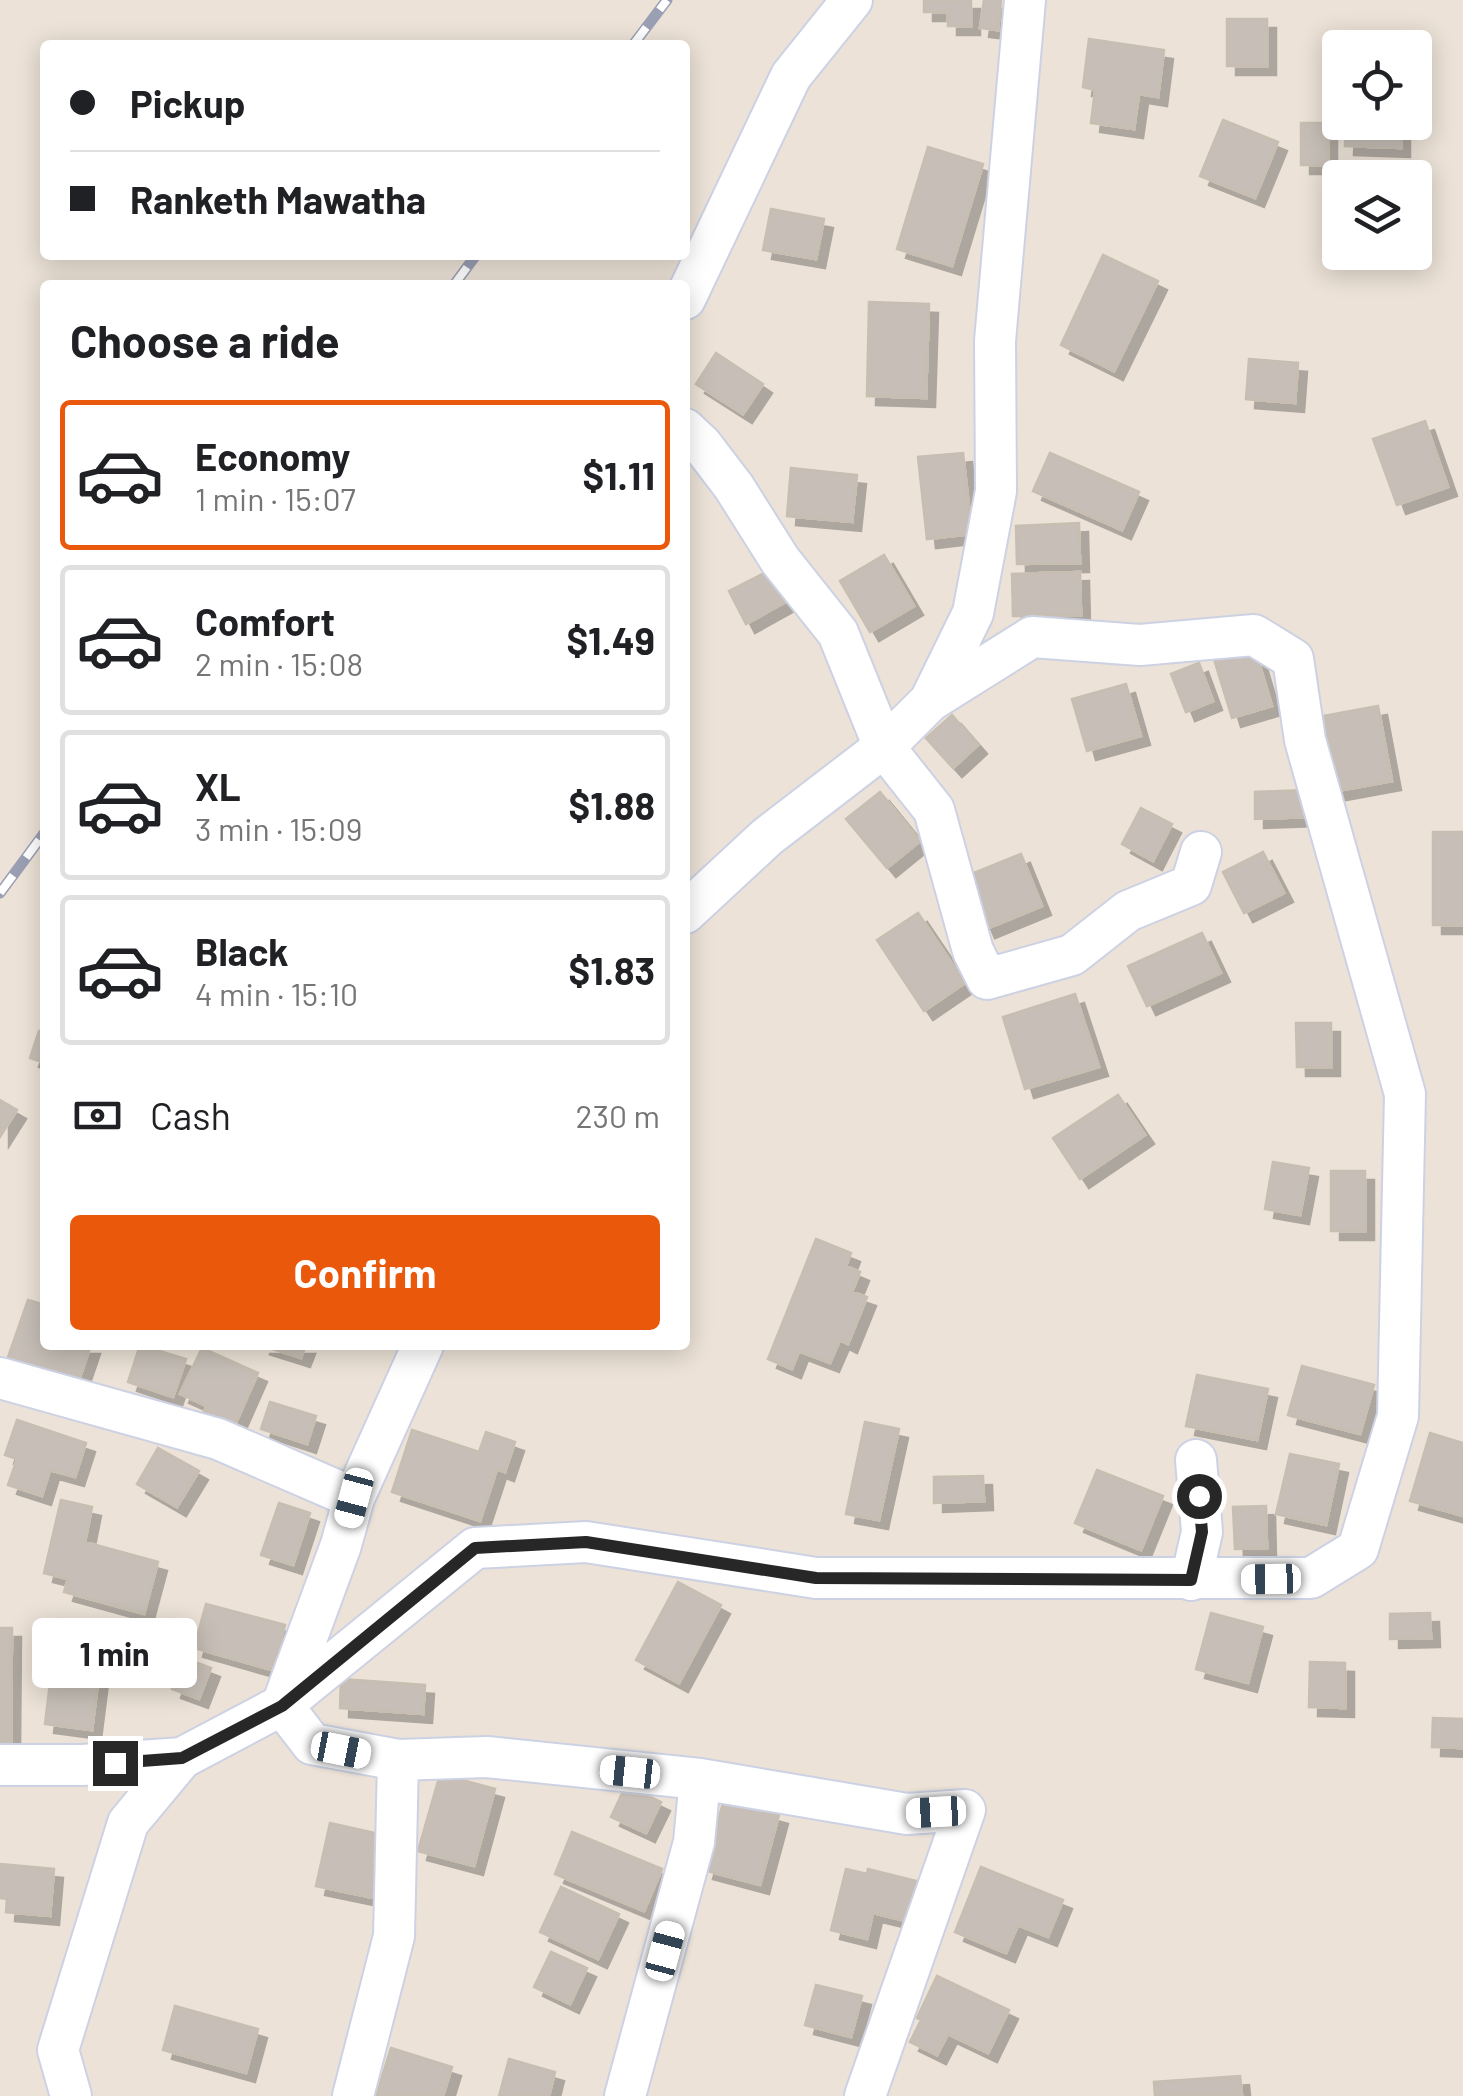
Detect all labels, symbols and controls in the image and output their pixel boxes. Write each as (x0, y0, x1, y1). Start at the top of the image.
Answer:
map controls (1322, 30, 1432, 270)
button: locate (1322, 30, 1432, 140)
text: Pickup (130, 80, 245, 126)
button: layers (1322, 160, 1432, 270)
text: Ranketh Mawatha (130, 176, 426, 222)
text: Choose a ride (70, 313, 340, 367)
icon: car (75, 430, 165, 520)
text: Economy (195, 433, 350, 479)
text: $1.11 (582, 452, 655, 498)
text: 1 min · 15:07 (195, 479, 356, 517)
icon: car (75, 595, 165, 685)
text: Comfort (195, 598, 335, 644)
text: $1.49 (566, 617, 655, 663)
text: 2 min · 15:08 (195, 644, 363, 682)
icon: car (75, 760, 165, 850)
text: XL (195, 763, 241, 809)
text: $1.88 (568, 782, 655, 828)
text: 3 min · 15:09 (195, 809, 363, 847)
icon: car (75, 925, 165, 1015)
text: Black (195, 928, 289, 974)
text: $1.83 (568, 947, 655, 993)
text: 4 min · 15:10 (195, 974, 358, 1012)
icon: cash (70, 1088, 125, 1143)
text: Cash (150, 1092, 231, 1138)
text: 230 m (576, 1096, 660, 1134)
button: Confirm (70, 1215, 660, 1330)
car (332, 1465, 376, 1531)
route start (1177, 1474, 1222, 1519)
car (1241, 1563, 1301, 1595)
callout: 1 min (32, 1618, 198, 1688)
text: 1 min (79, 1634, 150, 1672)
car (309, 1730, 373, 1770)
route end (93, 1741, 138, 1786)
car (599, 1754, 661, 1790)
car (905, 1795, 967, 1829)
car (643, 1918, 687, 1984)

